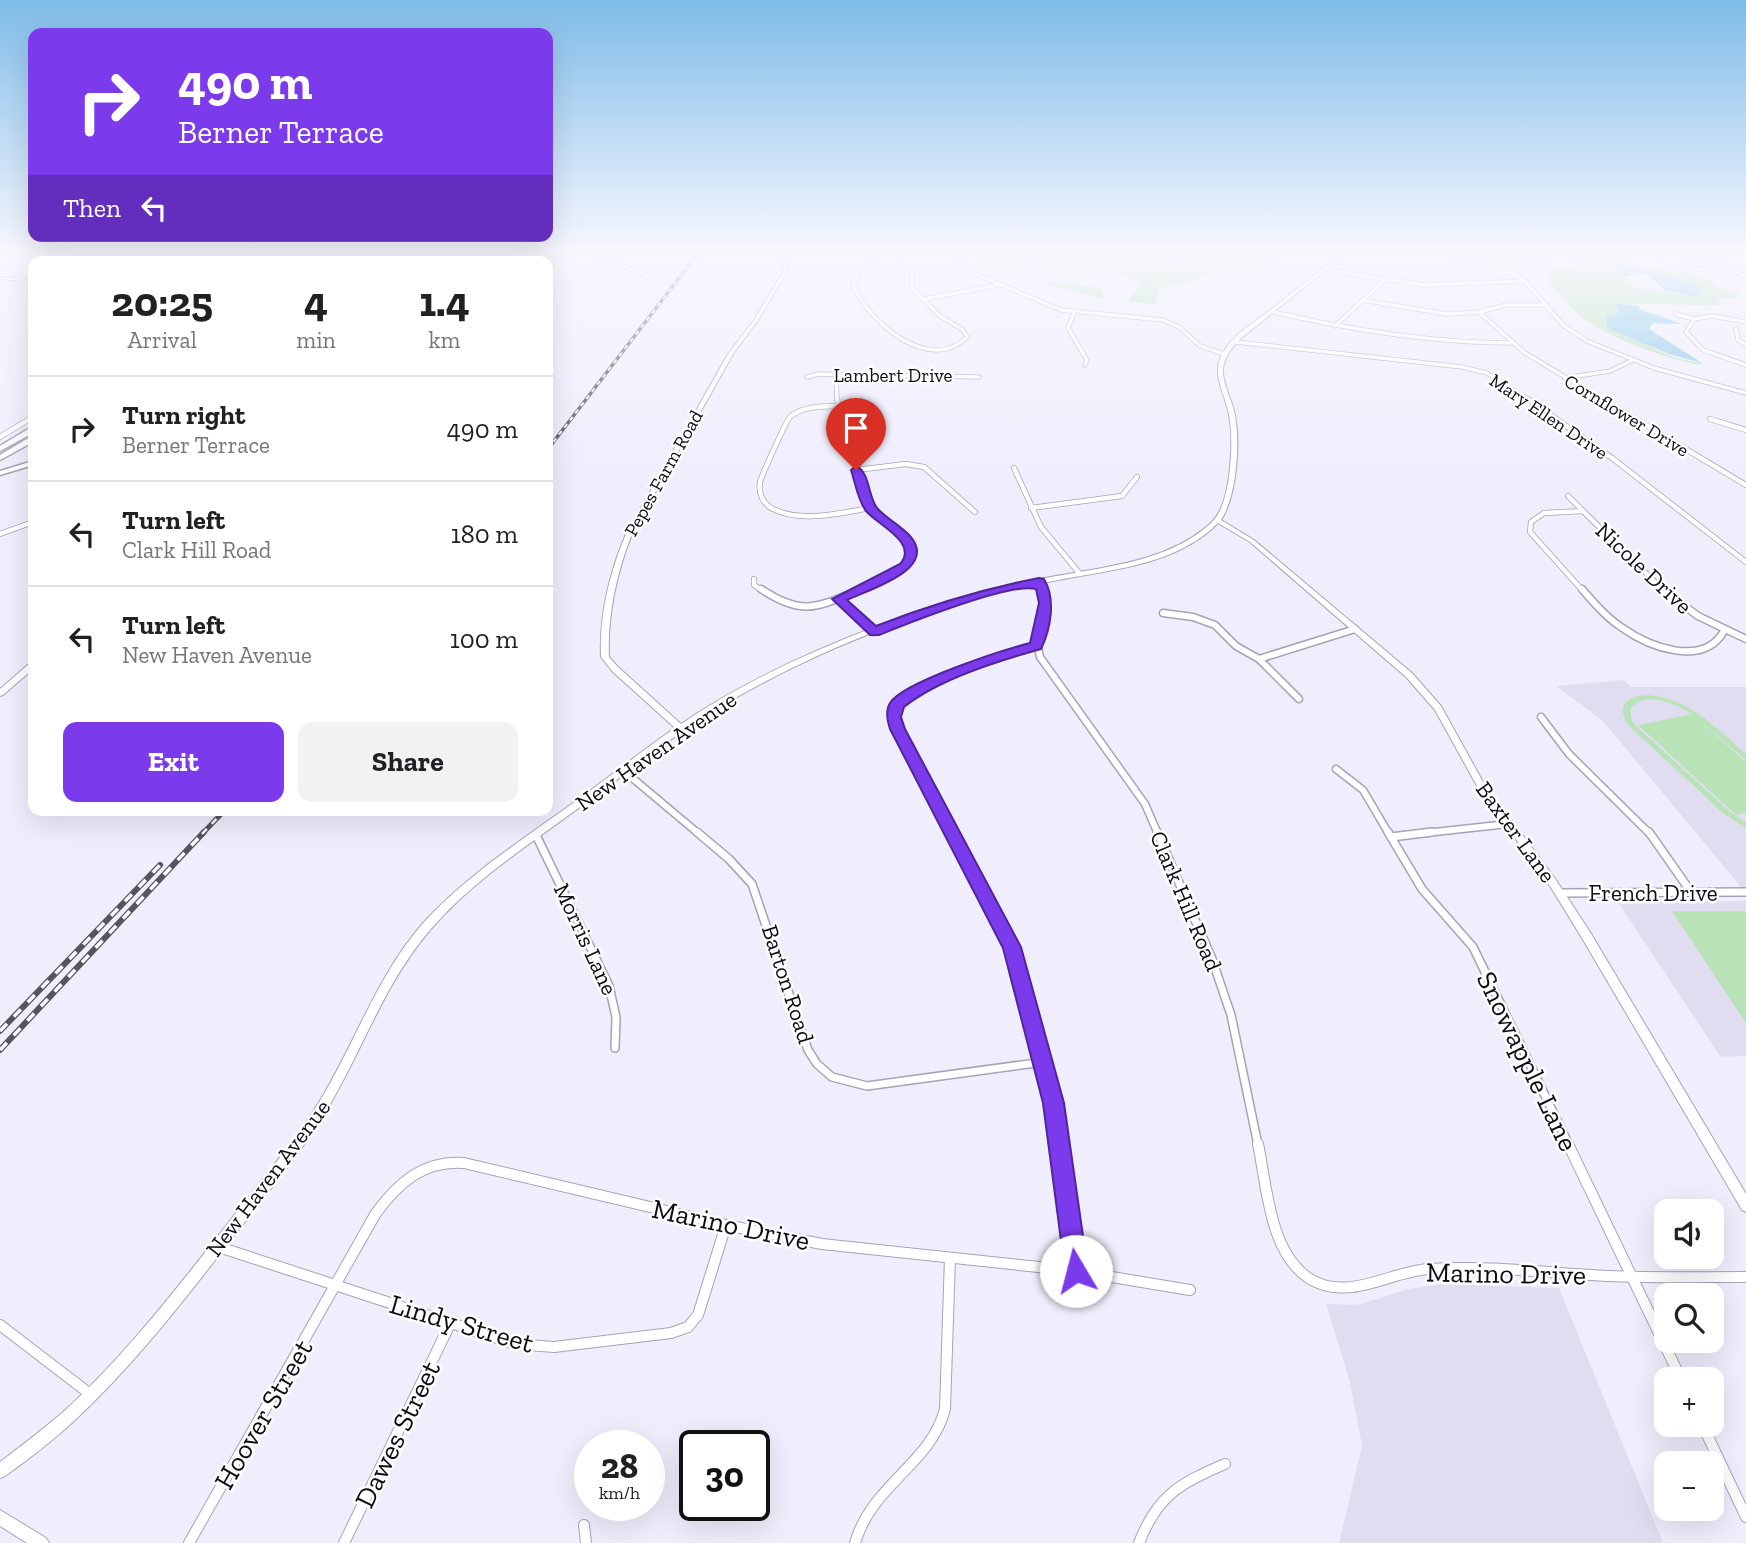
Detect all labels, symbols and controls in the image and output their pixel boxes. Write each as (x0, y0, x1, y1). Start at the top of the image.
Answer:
text: 490 m (178, 53, 312, 112)
icon: right (63, 56, 154, 147)
text: Berner Terrace (178, 113, 384, 151)
icon: left (135, 189, 173, 227)
text: Then (63, 192, 121, 224)
text: 20:25 (111, 276, 213, 327)
text: 4 (304, 276, 328, 327)
text: 1.4 (419, 276, 470, 327)
text: Arrival (128, 326, 197, 354)
text: min (296, 326, 336, 354)
text: km (428, 326, 460, 354)
street label: Lambert Drive (833, 364, 953, 387)
street label: Mary Ellen Drive (1485, 368, 1612, 464)
street label: Cornflower Drive (1560, 369, 1693, 462)
pin (826, 398, 886, 470)
text: Turn right (122, 399, 245, 431)
street label: Pepes Farm Road (619, 406, 708, 540)
icon: arrive (837, 409, 875, 447)
icon: right (63, 410, 101, 448)
text: 490 m (447, 413, 518, 445)
text: Berner Terrace (122, 431, 270, 459)
text: Turn left (122, 504, 225, 536)
icon: left (63, 515, 101, 553)
street label: Nicole Drive (1590, 516, 1698, 620)
text: 180 m (451, 518, 518, 550)
text: Clark Hill Road (122, 536, 272, 564)
text: Turn left (122, 609, 225, 641)
icon: left (63, 620, 101, 658)
text: 100 m (450, 623, 518, 655)
text: New Haven Avenue (122, 641, 312, 669)
street label: New Haven Avenue (570, 685, 742, 817)
button: Exit (63, 722, 284, 802)
button: Share (298, 722, 518, 802)
street label: Baxter Lane (1470, 776, 1562, 888)
street label: Clark Hill Road (1144, 827, 1228, 976)
street label: Morris Lane (548, 879, 624, 999)
street label: French Drive (1588, 879, 1718, 907)
street label: Barton Road (756, 921, 820, 1047)
street label: Snowapple Lane (1470, 966, 1585, 1156)
street label: New Haven Avenue (200, 1094, 336, 1262)
street label: Marino Drive (649, 1192, 813, 1257)
map controls (1654, 1199, 1724, 1521)
button: sound (1654, 1199, 1724, 1269)
position arrow (1039, 1234, 1113, 1308)
street label: Marino Drive (1426, 1256, 1586, 1291)
button: search (1654, 1283, 1724, 1353)
street label: Lindy Street (386, 1287, 538, 1360)
street label: Hoover Street (207, 1333, 320, 1495)
street label: Dawes Street (348, 1355, 447, 1513)
button: + (1654, 1367, 1724, 1437)
speed limit sign: 30 (679, 1430, 770, 1521)
text: 28 (601, 1445, 638, 1487)
button: − (1654, 1451, 1724, 1521)
text: km/h (599, 1482, 640, 1504)

